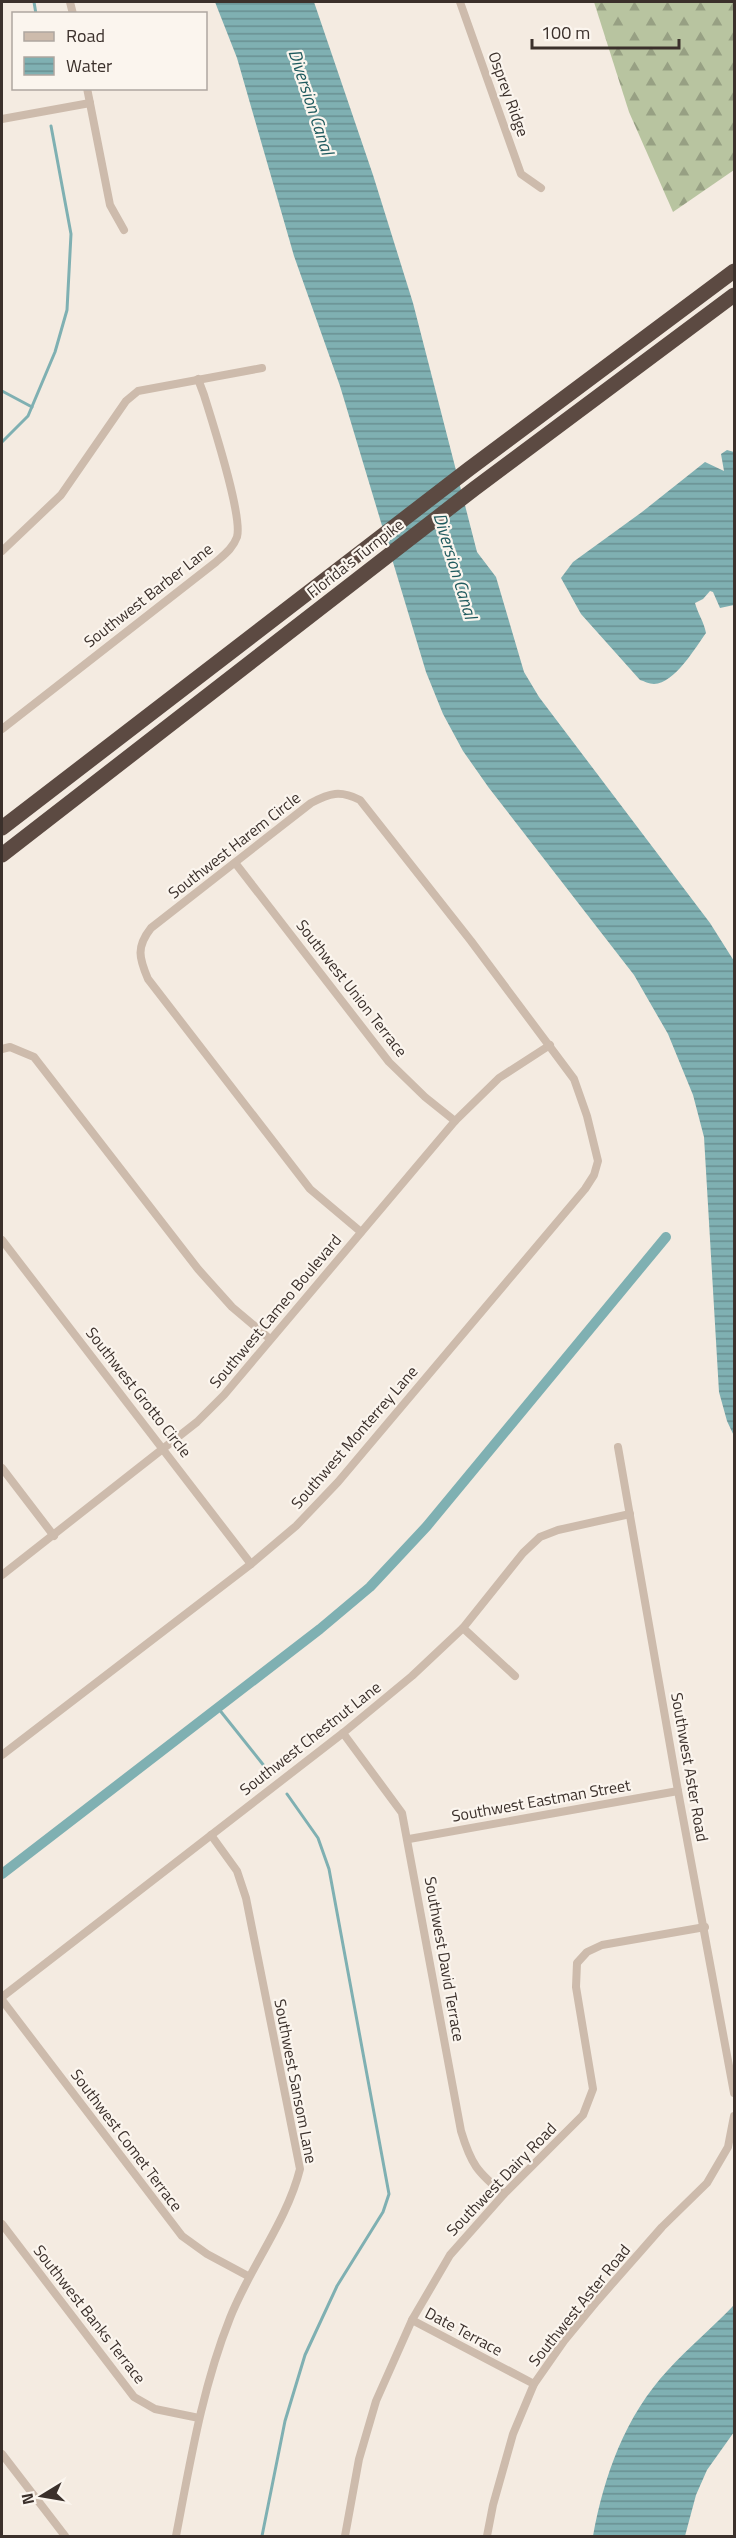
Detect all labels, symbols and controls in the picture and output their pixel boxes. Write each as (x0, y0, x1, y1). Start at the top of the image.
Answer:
legend (12, 12, 207, 90)
scale bar (532, 12, 679, 50)
text: 100 m (541, 19, 590, 46)
text: Road (66, 22, 105, 49)
water label: Diversion Canal (282, 46, 342, 160)
street label: Osprey Ridge (482, 48, 536, 140)
text: Water (66, 52, 112, 79)
water label: Diversion Canal (427, 510, 485, 624)
street label: Florida's Turnpike (301, 512, 409, 604)
street label: Southwest Barber Lane (78, 537, 218, 653)
street label: Southwest Harem Circle (163, 786, 305, 904)
street label: Southwest Union Terrace (291, 914, 413, 1062)
street label: Southwest Cameo Boulevard (203, 1229, 347, 1393)
street label: Southwest Grotto Circle (80, 1322, 198, 1462)
street label: Southwest Monterrey Lane (285, 1360, 423, 1514)
street label: Southwest Chestnut Lane (234, 1675, 386, 1801)
street label: Southwest Aster Road (665, 1691, 715, 1843)
street label: Southwest Eastman Street (450, 1772, 633, 1828)
street label: Southwest David Terrace (419, 1875, 471, 2043)
street label: Southwest Sansom Lane (268, 1997, 324, 2165)
street label: Southwest Comet Terrace (65, 2064, 189, 2216)
street label: Southwest Dairy Road (440, 2117, 562, 2241)
street label: Southwest Banks Terrace (28, 2239, 152, 2389)
street label: Southwest Aster Road (522, 2239, 636, 2371)
street label: Date Terrace (421, 2301, 507, 2361)
north arrow (12, 2466, 72, 2526)
text: N (14, 2491, 40, 2507)

